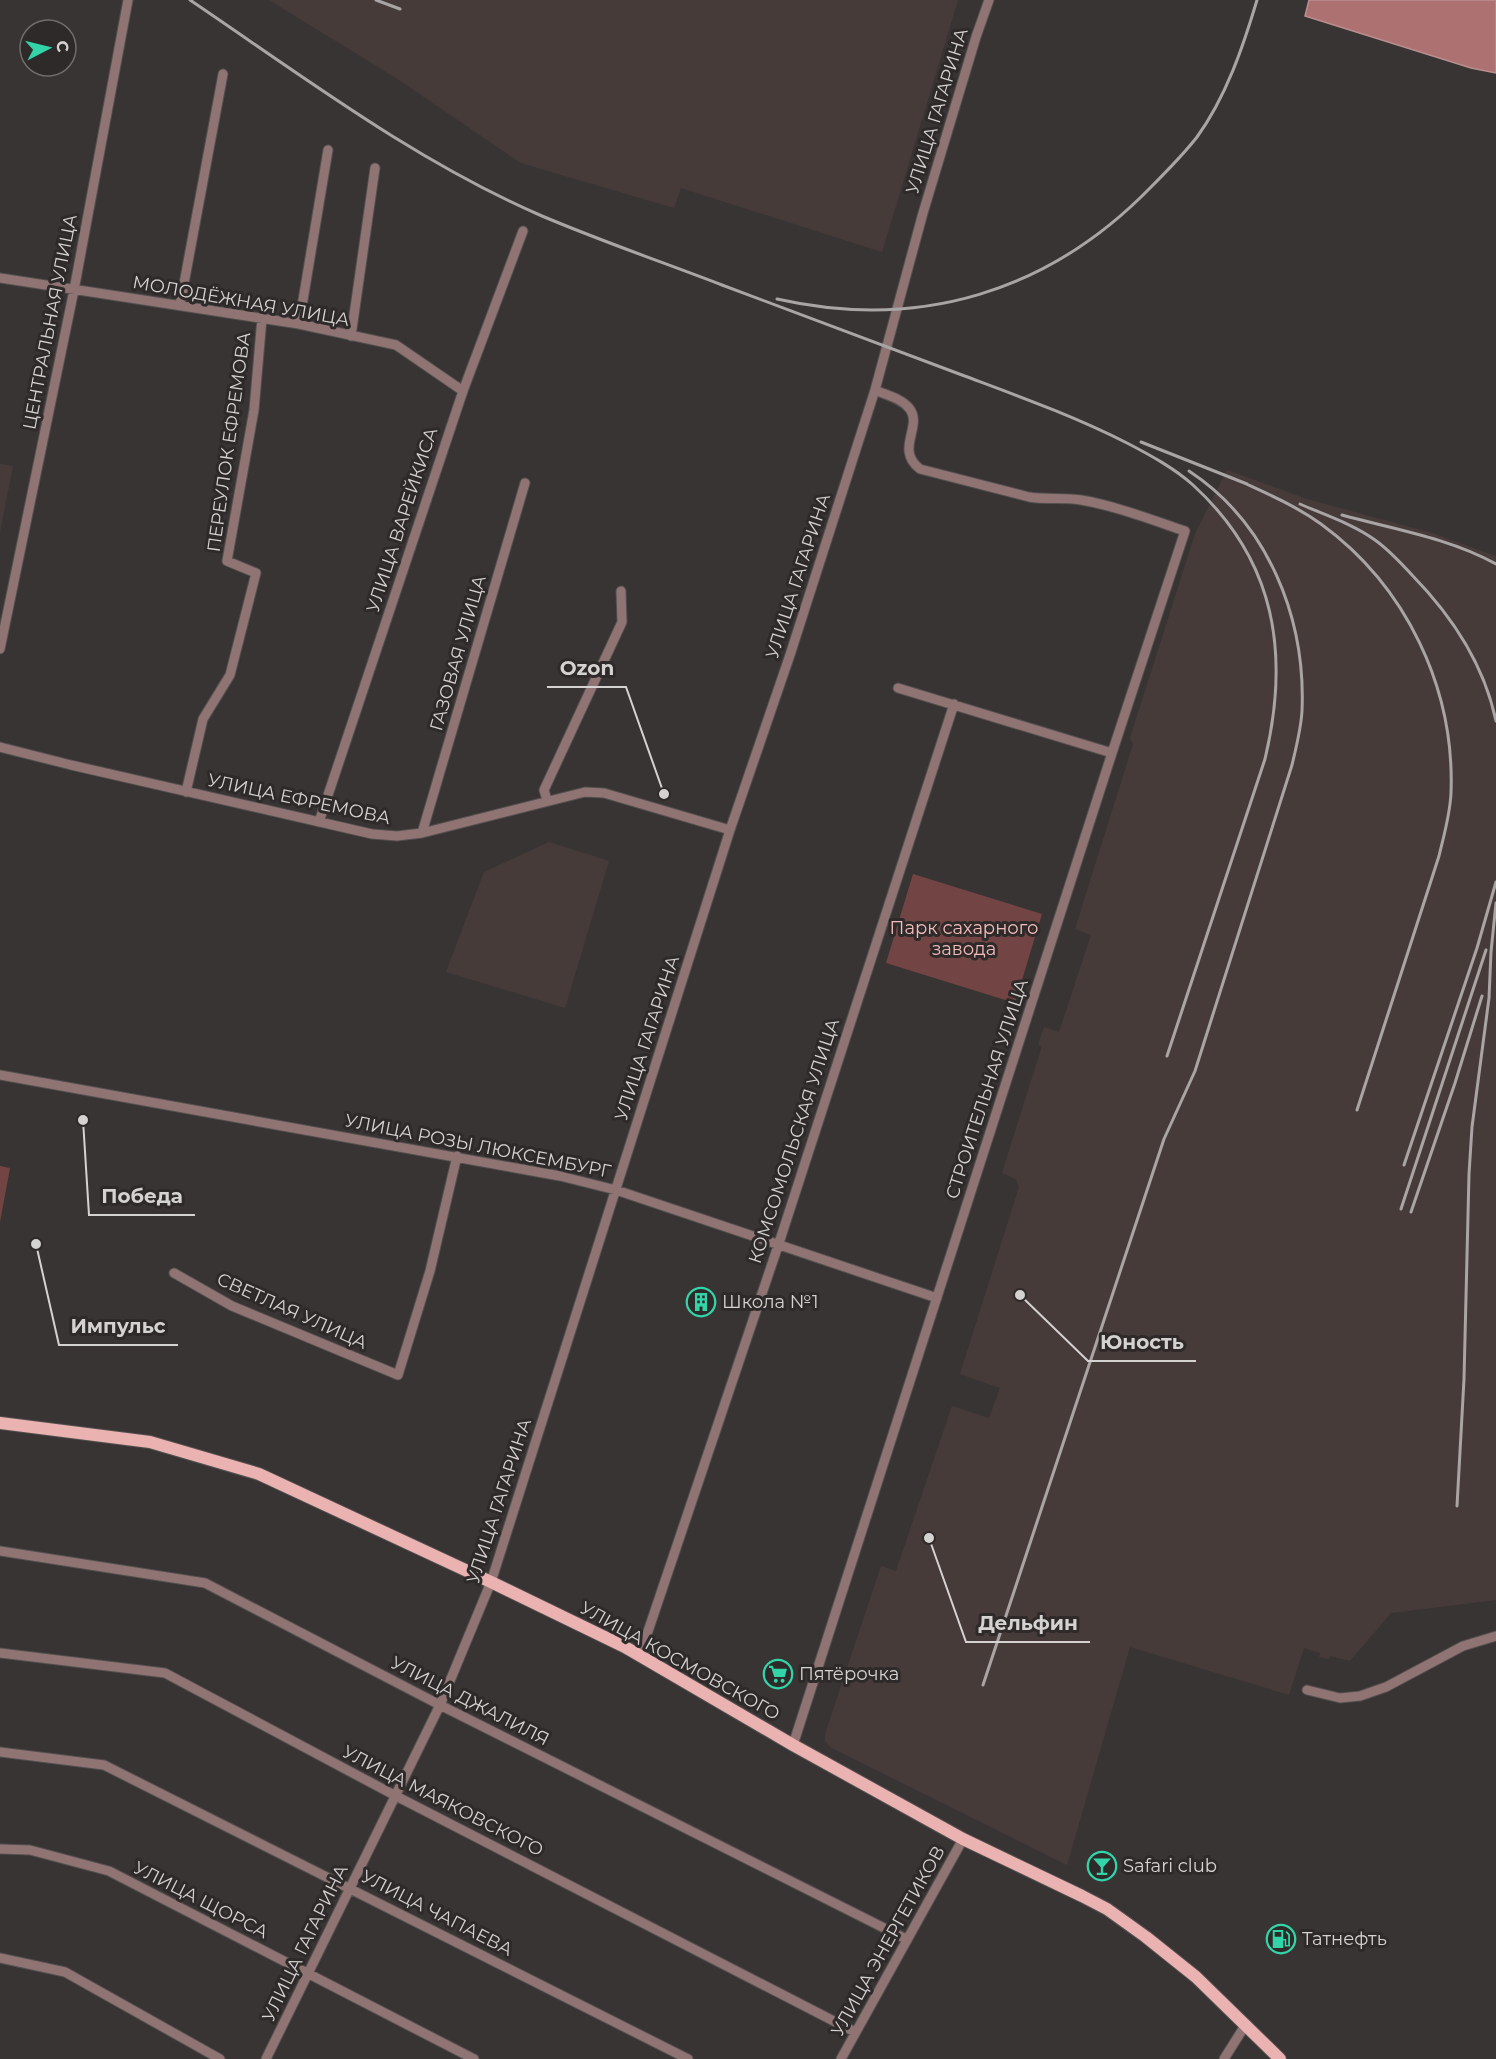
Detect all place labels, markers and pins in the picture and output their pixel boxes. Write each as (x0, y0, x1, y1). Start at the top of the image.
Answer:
callout: Ozon (547, 649, 626, 687)
callout: Победа (89, 1177, 195, 1215)
building icon: Школа №1 (685, 1286, 717, 1318)
place label: Школа №1 (722, 1291, 818, 1313)
callout: Импульс (59, 1307, 178, 1345)
callout: Юность (1088, 1323, 1196, 1361)
callout: Дельфин (966, 1604, 1090, 1642)
supermarket icon: Пятёрочка (762, 1658, 794, 1690)
place label: Пятёрочка (799, 1663, 899, 1685)
bar icon: Safari club (1086, 1850, 1118, 1882)
place label: Safari club (1123, 1855, 1217, 1877)
fuel station icon: Татнефть (1265, 1923, 1297, 1955)
place label: Татнефть (1302, 1928, 1387, 1950)

